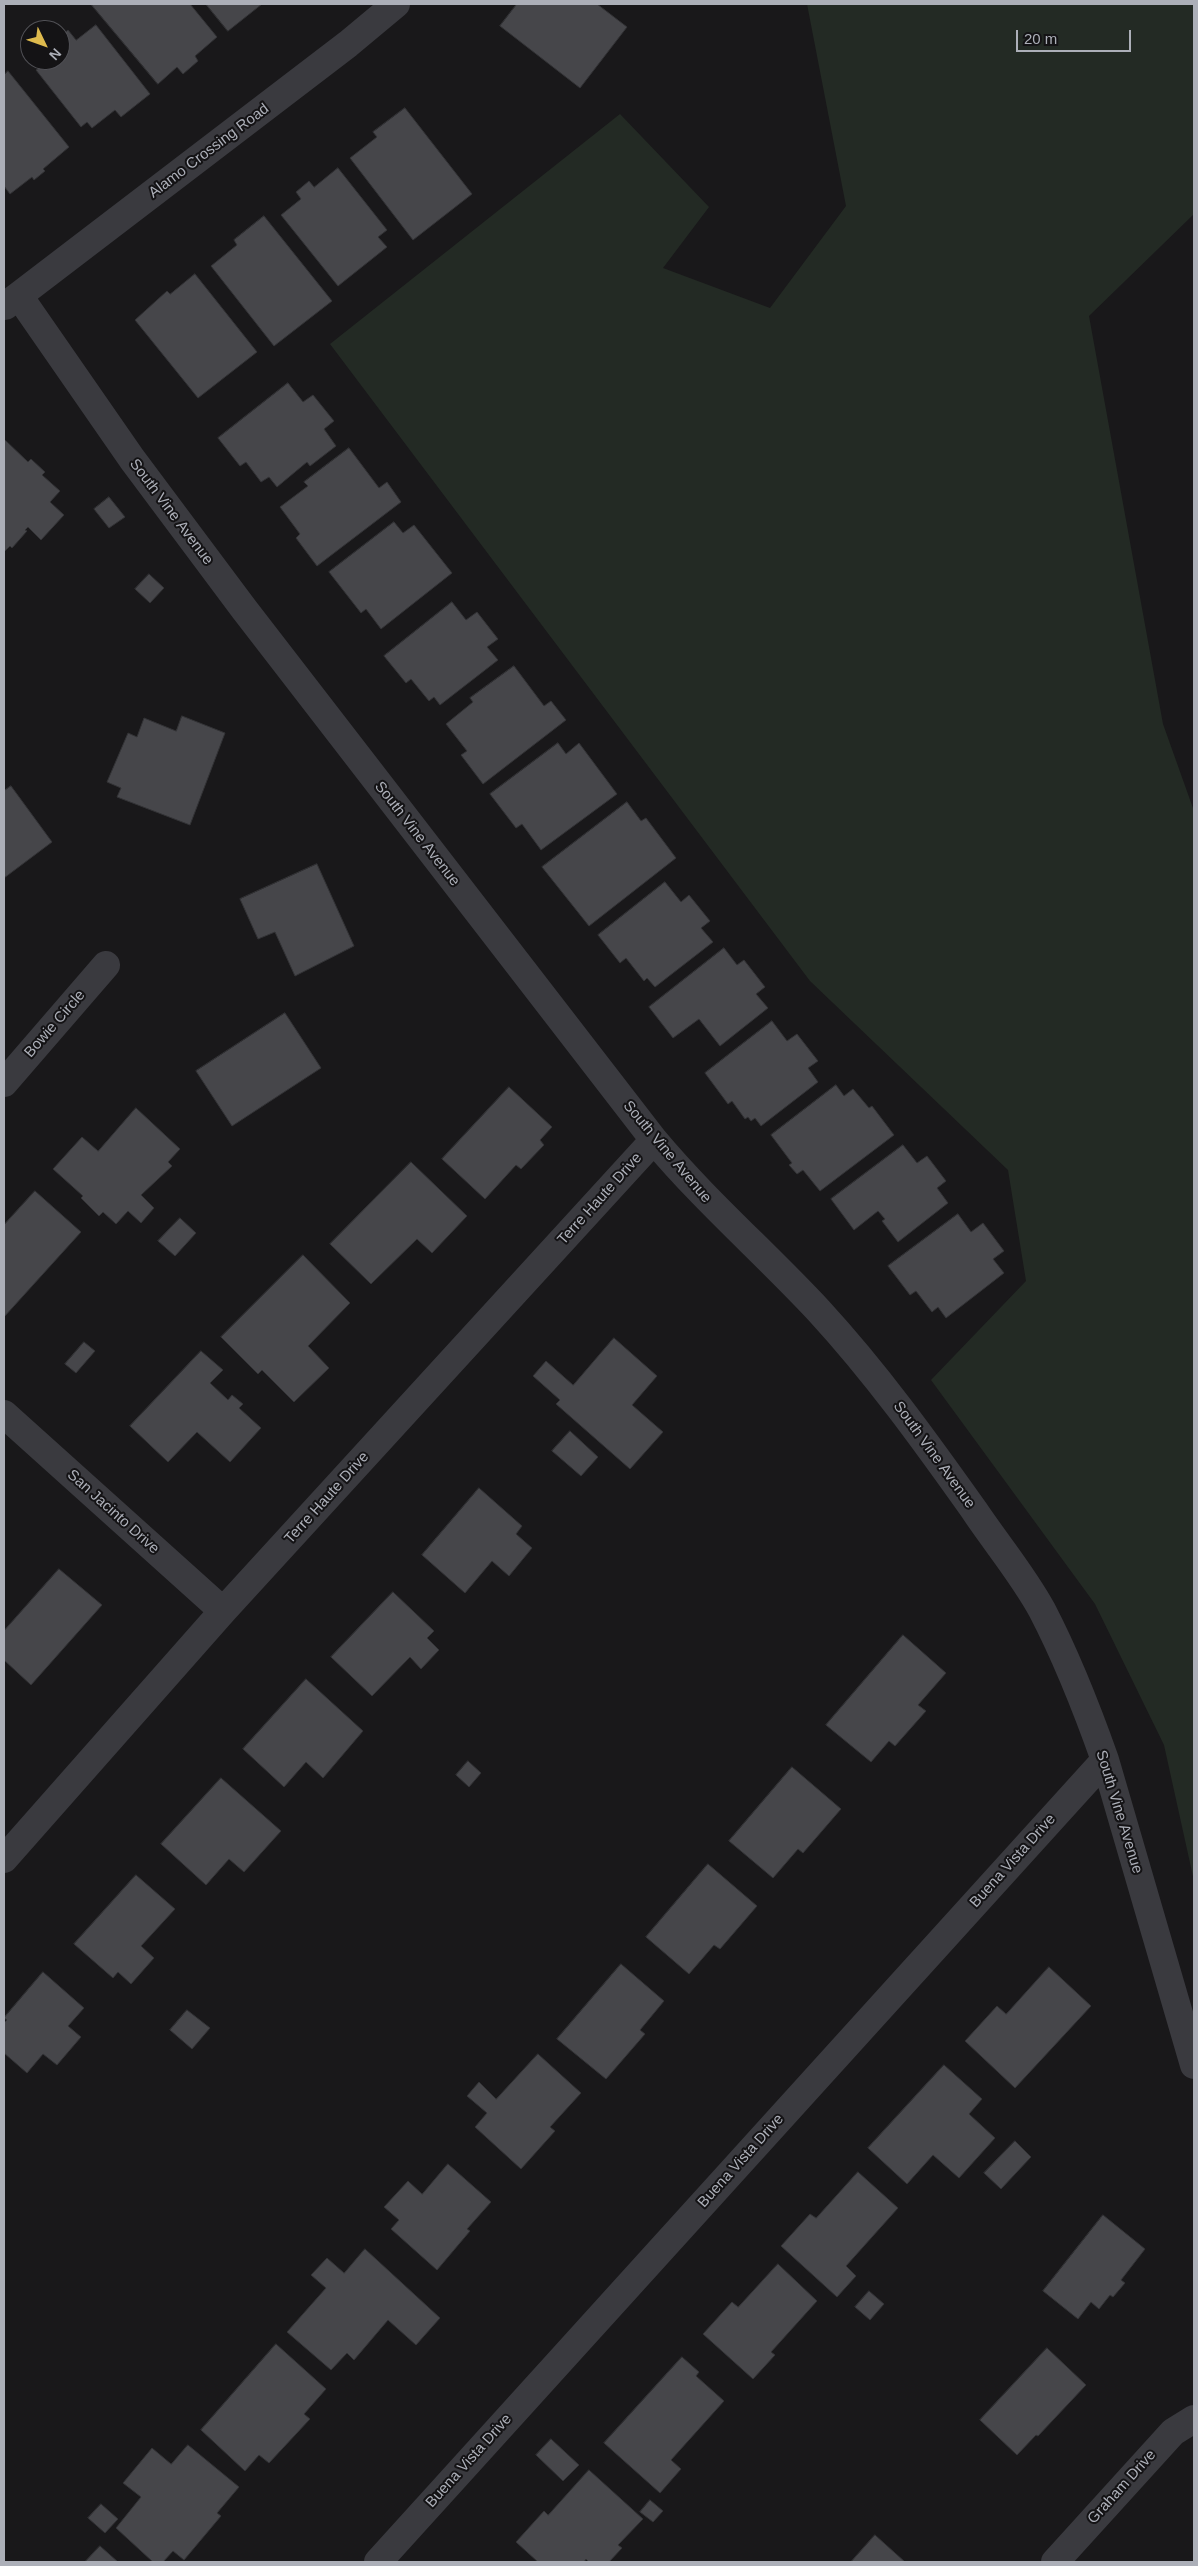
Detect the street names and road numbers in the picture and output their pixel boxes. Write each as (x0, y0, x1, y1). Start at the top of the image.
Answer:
street label: Alamo Crossing Road (145, 100, 273, 202)
street label: South Vine Avenue (125, 456, 217, 568)
street label: South Vine Avenue (371, 778, 463, 890)
street label: Bowie Circle (21, 987, 89, 1061)
street label: South Vine Avenue (619, 1097, 715, 1207)
street label: Terre Haute Drive (554, 1149, 646, 1249)
street label: South Vine Avenue (889, 1398, 979, 1512)
street label: Terre Haute Drive (281, 1448, 373, 1548)
street label: San Jacinto Drive (63, 1466, 163, 1558)
street label: South Vine Avenue (1092, 1748, 1146, 1876)
street label: Buena Vista Drive (966, 1810, 1060, 1912)
street label: Buena Vista Drive (694, 2110, 788, 2212)
street label: Buena Vista Drive (422, 2410, 516, 2512)
street label: Graham Drive (1084, 2446, 1160, 2528)

